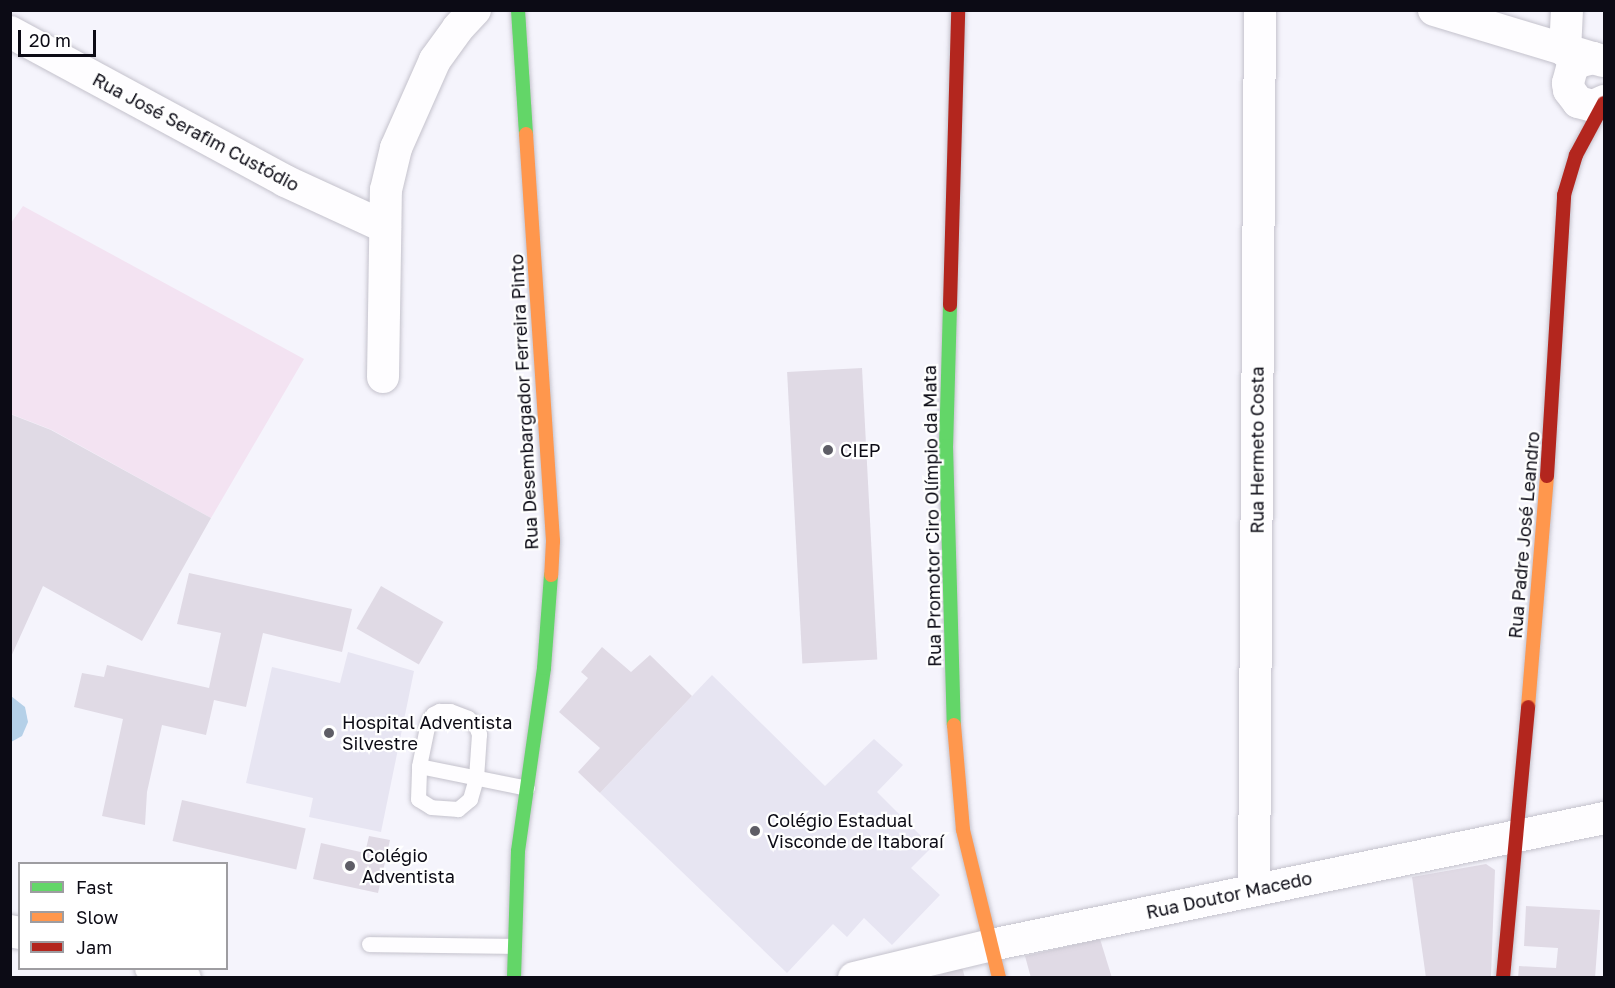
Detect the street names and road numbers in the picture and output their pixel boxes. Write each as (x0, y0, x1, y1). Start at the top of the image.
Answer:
street label: Rua José Serafim Custódio (89, 68, 303, 196)
street label: Rua Desembargador Ferreira Pinto (505, 254, 543, 550)
street label: Rua Promotor Ciro Olímpio da Mata (919, 365, 945, 667)
street label: Rua Hermeto Costa (1246, 366, 1268, 534)
street label: Rua Padre José Leandro (1504, 431, 1544, 639)
street label: Rua Doutor Macedo (1144, 867, 1314, 923)

